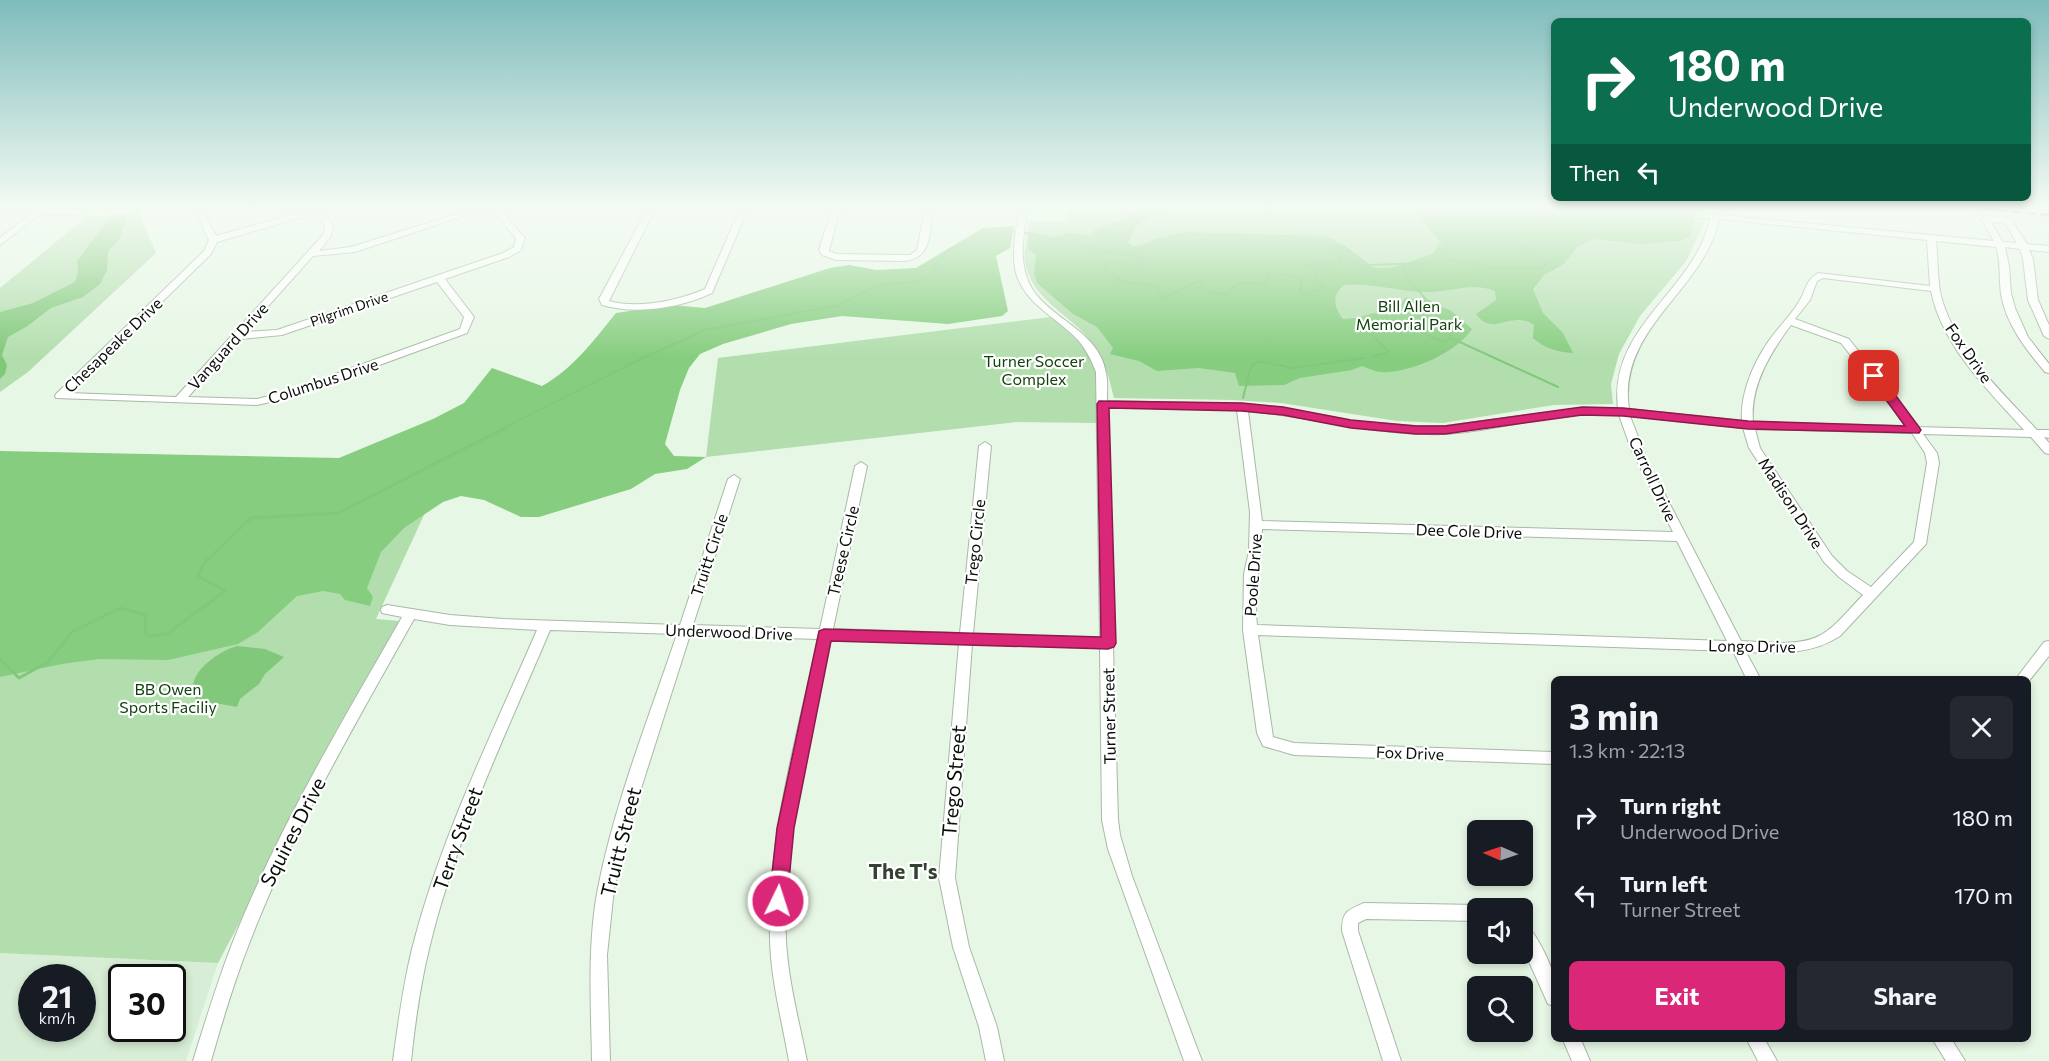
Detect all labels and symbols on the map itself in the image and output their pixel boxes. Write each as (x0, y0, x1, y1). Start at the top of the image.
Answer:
street label: Pilgrim Drive (308, 287, 390, 330)
street label: Chesapeake Drive (60, 293, 166, 396)
park label: Bill Allen Memorial Park (1356, 296, 1463, 333)
street label: Vanguard Drive (184, 298, 272, 393)
street label: Fox Drive (1942, 319, 1997, 386)
pin (1848, 350, 1899, 401)
park label: Turner Soccer Complex (984, 351, 1085, 388)
street label: Columbus Drive (265, 354, 380, 407)
street label: Carroll Drive (1626, 433, 1681, 524)
street label: Madison Drive (1755, 454, 1828, 552)
street label: Trego Circle (961, 498, 988, 586)
street label: Treese Circle (823, 504, 862, 598)
street label: Truitt Circle (686, 511, 731, 599)
street label: Dee Cole Drive (1415, 519, 1523, 542)
street label: Poole Drive (1240, 533, 1265, 617)
street label: Underwood Drive (665, 620, 793, 643)
street label: Longo Drive (1708, 635, 1796, 656)
street label: Turner Street (1098, 667, 1119, 764)
park label: BB Owen Sports Faciliy (119, 679, 217, 716)
street label: Trego Street (936, 724, 970, 838)
street label: Fox Drive (1376, 742, 1444, 763)
street label: Squires Drive (254, 773, 330, 890)
street label: Terry Street (427, 784, 487, 894)
street label: Truitt Street (595, 784, 645, 899)
north arrow (1467, 820, 1533, 886)
district label: The T's (869, 858, 938, 883)
position arrow (746, 869, 810, 933)
speed limit sign: 30 (108, 964, 186, 1042)

